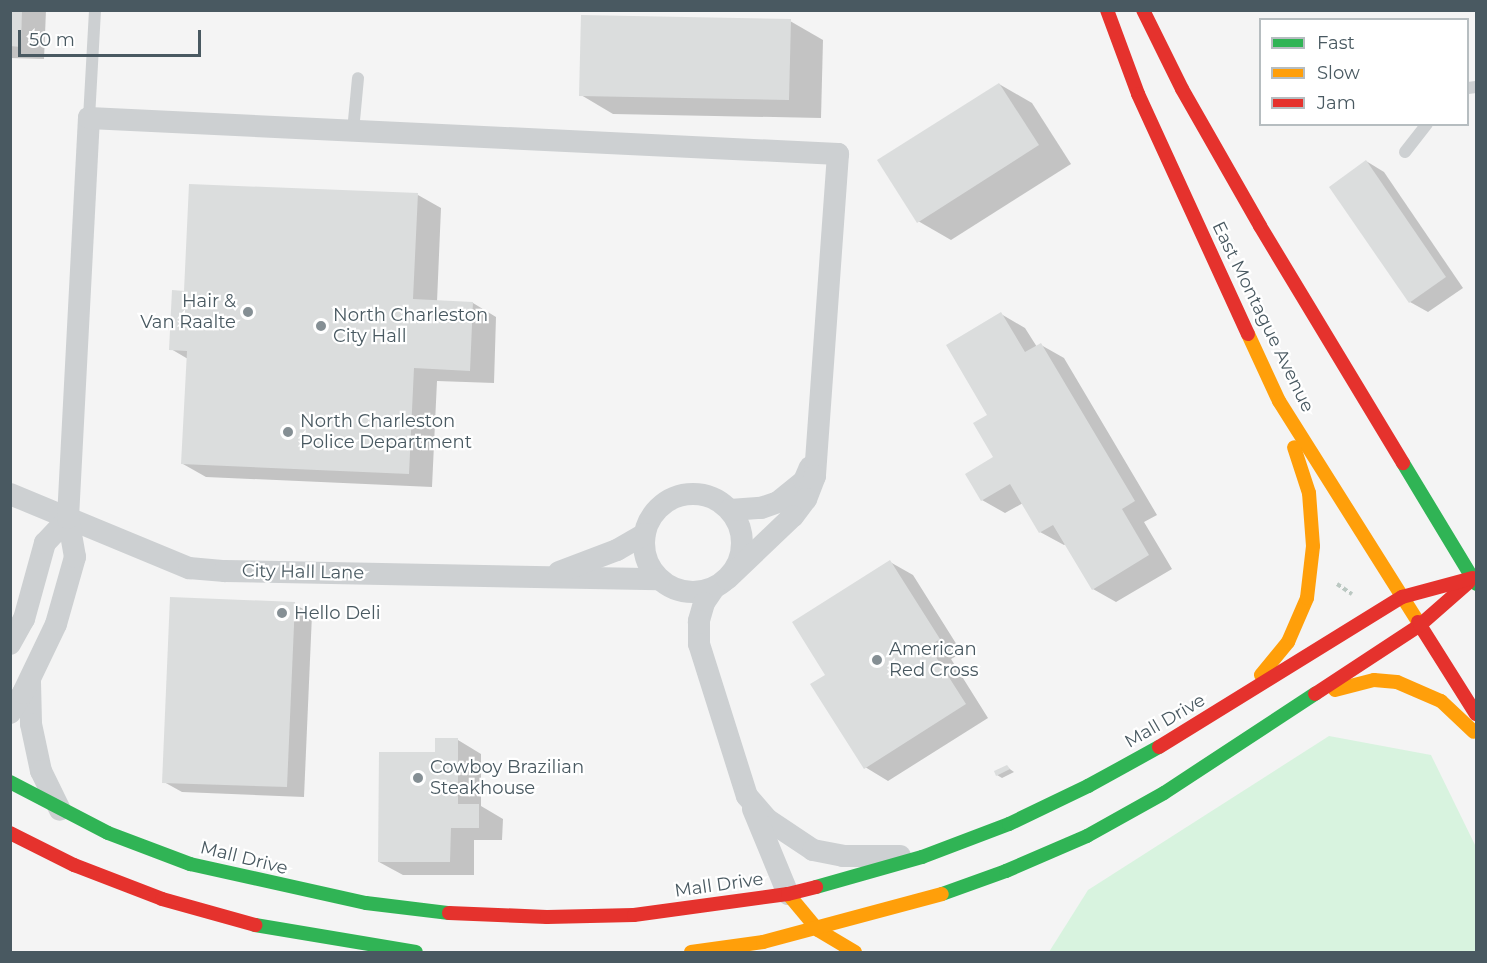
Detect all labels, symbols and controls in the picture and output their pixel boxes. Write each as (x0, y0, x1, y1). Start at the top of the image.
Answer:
scale bar (21, 18, 204, 56)
legend (1259, 18, 1469, 126)
text: 50 m (29, 29, 75, 51)
text: Fast (1317, 32, 1355, 54)
text: Slow (1317, 62, 1360, 84)
text: Jam (1317, 92, 1356, 114)
street label: East Montague Avenue (1207, 218, 1319, 416)
place label: Hair & Van Raalte (140, 291, 236, 334)
marker: Hair & Van Raalte (241, 305, 255, 319)
place label: North Charleston City Hall (333, 305, 488, 348)
marker: North Charleston City Hall (314, 319, 328, 333)
place label: North Charleston Police Department (300, 411, 472, 454)
marker: North Charleston Police Department (281, 425, 295, 439)
street label: City Hall Lane (242, 560, 364, 584)
place label: Hello Deli (294, 602, 381, 624)
marker: Hello Deli (275, 606, 289, 620)
place label: American Red Cross (889, 639, 978, 682)
marker: American Red Cross (870, 653, 884, 667)
street label: Mall Drive (1121, 689, 1209, 753)
place label: Cowboy Brazilian Steakhouse (430, 757, 584, 800)
marker: Cowboy Brazilian Steakhouse (411, 771, 425, 785)
street label: Mall Drive (198, 837, 290, 879)
street label: Mall Drive (673, 868, 765, 902)

